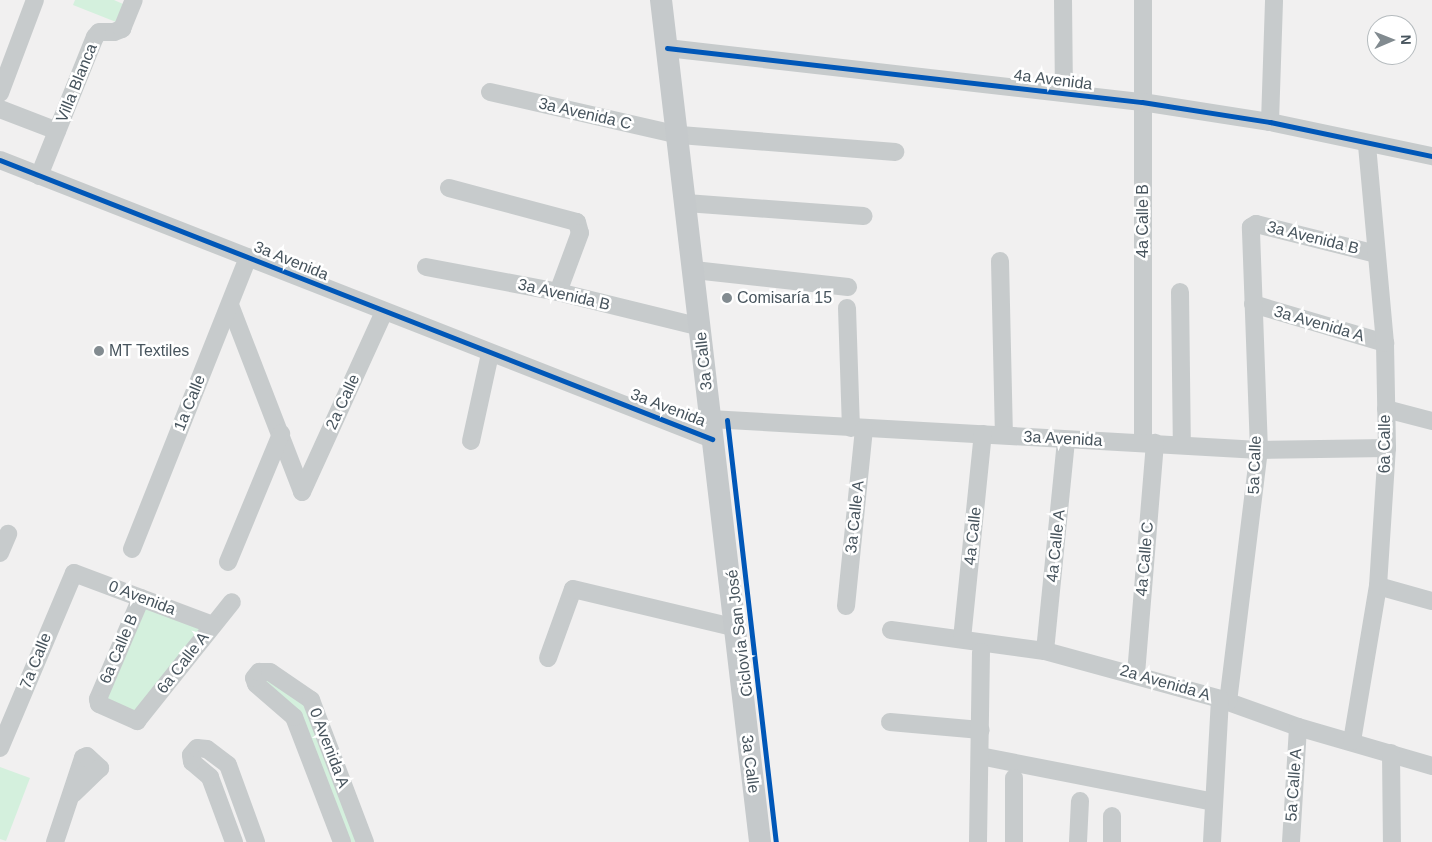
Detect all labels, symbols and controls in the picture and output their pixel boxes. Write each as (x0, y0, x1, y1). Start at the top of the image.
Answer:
north arrow (1367, 15, 1417, 65)
text: N (1398, 35, 1414, 45)
street label: Villa Blanca (52, 41, 102, 125)
street label: 4a Avenida (1012, 66, 1094, 94)
street label: 3a Avenida C (536, 94, 634, 134)
street label: 4a Calle B (1133, 184, 1153, 258)
street label: 3a Avenida B (1265, 217, 1361, 259)
street label: 3a Avenida (250, 237, 332, 285)
street label: 3a Avenida B (516, 275, 612, 315)
place label: Comisaría 15 (737, 288, 832, 308)
marker: Comisaría 15 (721, 292, 733, 304)
street label: 3a Avenida A (1271, 302, 1367, 346)
street label: 3a Calle (691, 331, 717, 391)
place label: MT Textiles (109, 341, 190, 361)
marker: MT Textiles (93, 345, 105, 357)
street label: 2a Calle (322, 371, 364, 433)
street label: 1a Calle (170, 372, 210, 434)
street label: 3a Avenida (627, 385, 709, 431)
street label: 6a Calle (1375, 415, 1395, 473)
street label: 3a Avenida (1023, 427, 1103, 451)
street label: 5a Calle (1244, 435, 1266, 495)
street label: 3a Calle A (842, 479, 868, 555)
street label: 4a Calle (960, 506, 986, 566)
street label: 4a Calle A (1043, 508, 1069, 584)
street label: 4a Calle C (1132, 521, 1158, 597)
street label: Ciclovía San José (723, 568, 757, 698)
street label: 0 Avenida (105, 576, 179, 620)
street label: 6a Calle B (96, 611, 142, 687)
street label: 6a Calle A (153, 628, 213, 698)
street label: 7a Calle (16, 630, 56, 692)
street label: 2a Avenida A (1117, 661, 1213, 705)
street label: 0 Avenida A (305, 704, 353, 792)
street label: 3a Calle (737, 734, 763, 794)
street label: 5a Calle A (1282, 748, 1306, 822)

